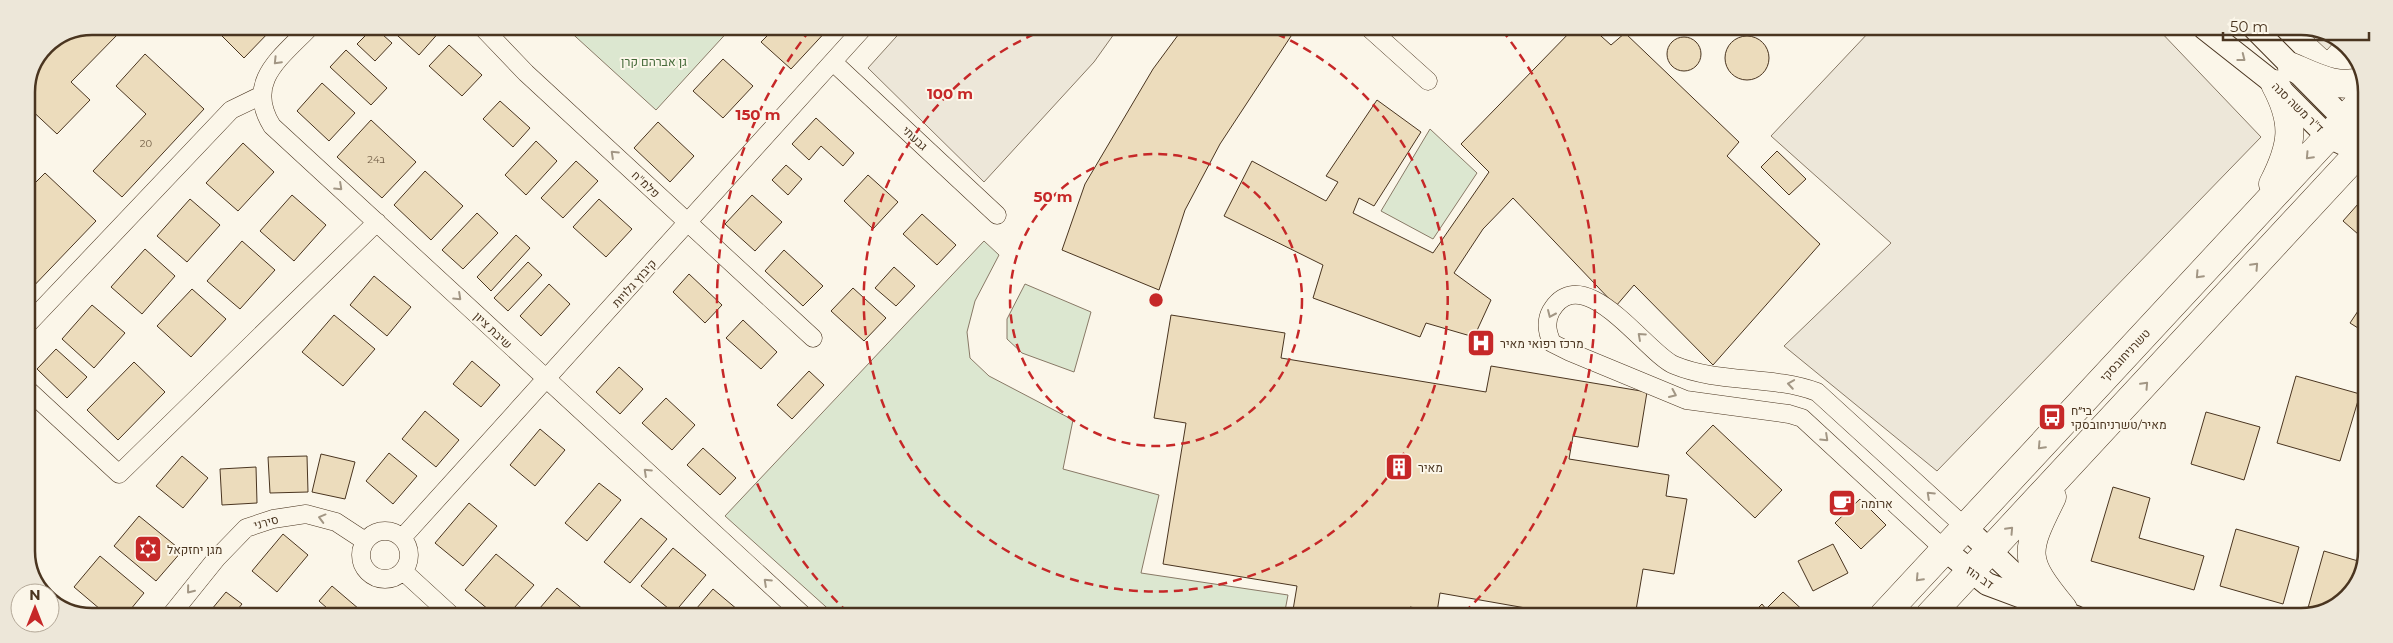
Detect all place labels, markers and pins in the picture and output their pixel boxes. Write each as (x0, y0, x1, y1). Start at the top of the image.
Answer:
centre of rings (1147, 291, 1165, 309)
hospital icon: מרכז רפואי מאיר (1466, 328, 1496, 358)
place label: מרכז רפואי מאיר (1500, 336, 1584, 351)
bus stop icon: בי״ח מאיר/טשרניחובסקי (2037, 402, 2067, 432)
place label: בי״ח מאיר/טשרניחובסקי (2071, 403, 2167, 432)
building icon: מאיר (1384, 452, 1414, 482)
place label: מאיר (1418, 460, 1443, 475)
cafe icon: ארומה (1827, 488, 1857, 518)
place label: ארומה (1861, 496, 1893, 511)
synagogue icon: מגן יחזקאל (133, 534, 163, 564)
place label: מגן יחזקאל (167, 542, 222, 557)

